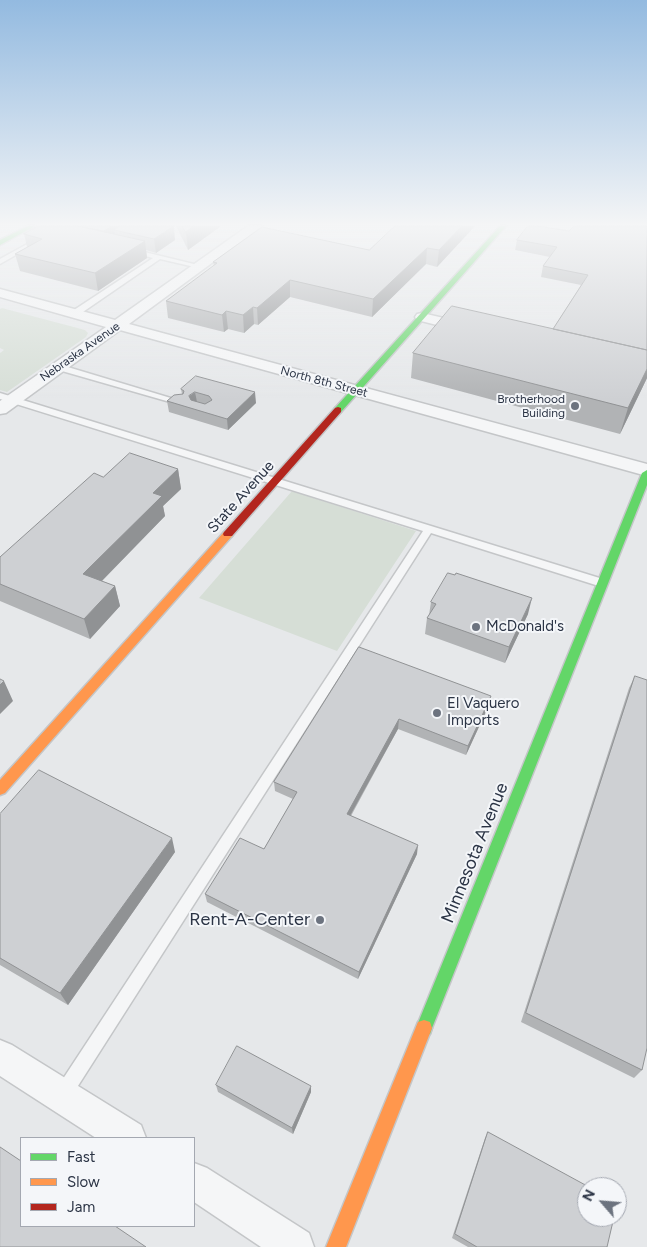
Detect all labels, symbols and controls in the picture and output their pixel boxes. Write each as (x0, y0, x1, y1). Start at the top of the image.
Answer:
street label: Nebraska Avenue (37, 319, 123, 385)
street label: North 8th Street (279, 363, 369, 401)
place label: Brotherhood Building (497, 392, 565, 420)
marker: Brotherhood Building (569, 400, 581, 412)
street label: State Avenue (204, 457, 278, 537)
place label: McDonald's (486, 618, 564, 636)
marker: McDonald's (470, 621, 482, 633)
place label: El Vaquero Imports (447, 695, 519, 730)
marker: El Vaquero Imports (431, 707, 443, 719)
street label: Minnesota Avenue (437, 780, 513, 926)
place label: Rent-A-Center (189, 909, 310, 931)
marker: Rent-A-Center (314, 914, 326, 926)
legend (20, 1137, 195, 1227)
text: Fast (67, 1148, 95, 1166)
text: Slow (67, 1173, 100, 1191)
north arrow (577, 1177, 627, 1227)
text: N (579, 1187, 599, 1204)
text: Jam (67, 1198, 95, 1216)

